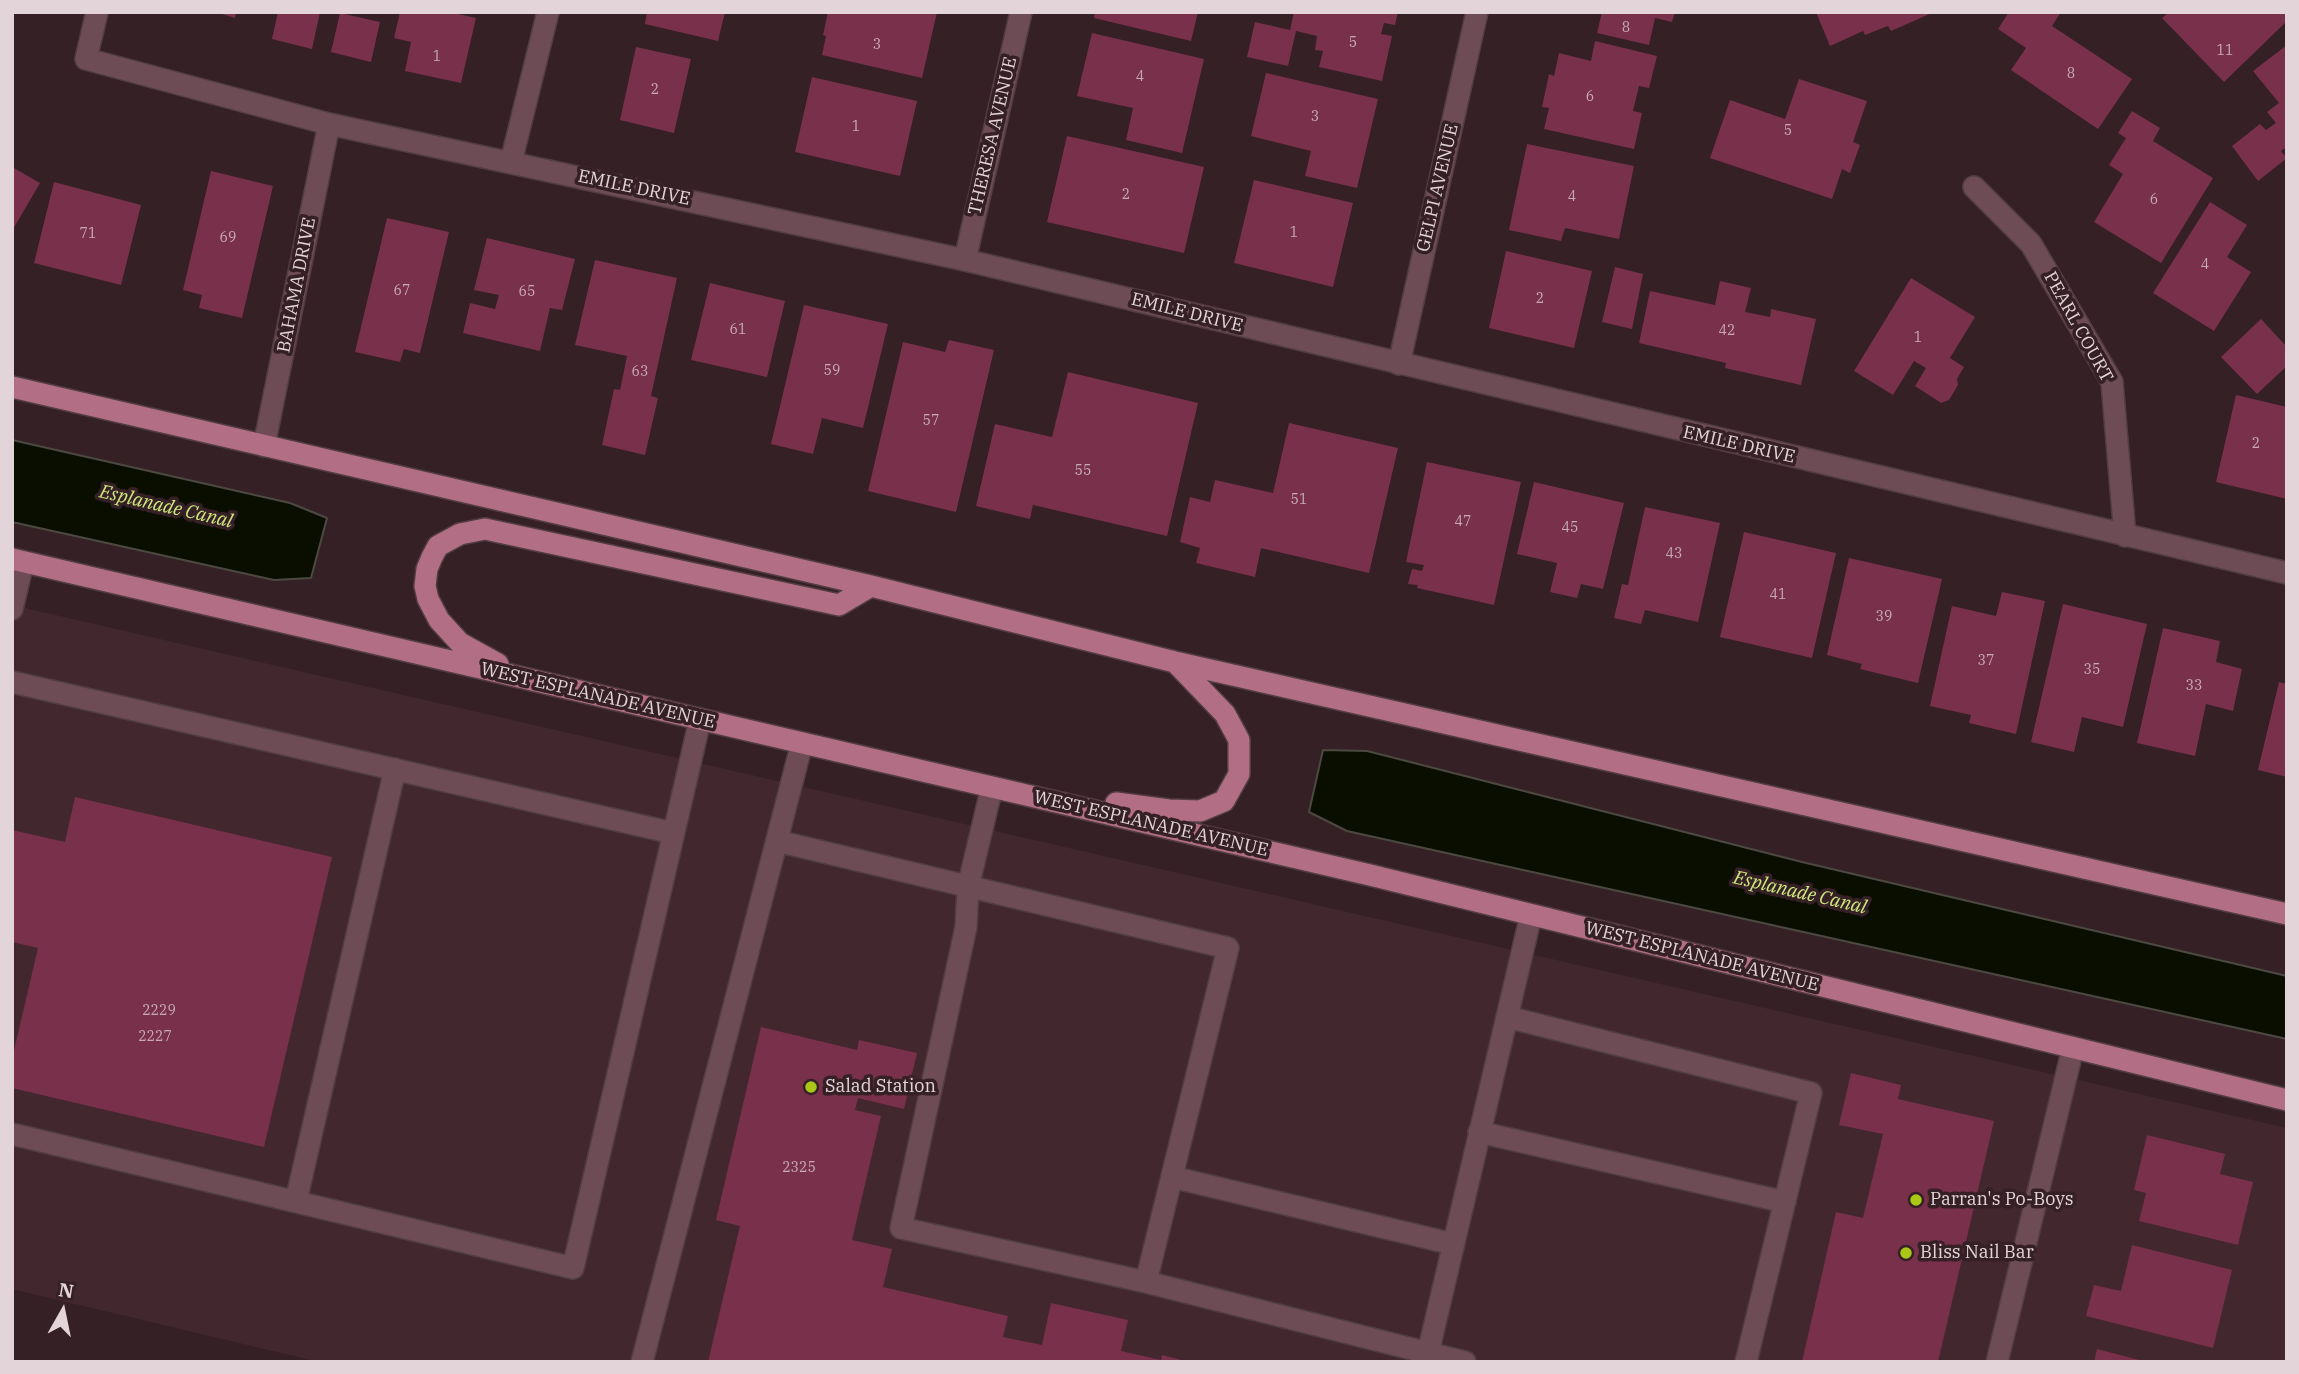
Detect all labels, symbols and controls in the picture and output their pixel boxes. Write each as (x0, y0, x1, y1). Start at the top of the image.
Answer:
house number: 8 (1622, 20, 1630, 36)
house number: 5 (1349, 35, 1357, 51)
house number: 3 (873, 37, 881, 53)
house number: 11 (2217, 43, 2233, 59)
house number: 1 (433, 49, 441, 65)
street label: THERESA AVENUE (964, 55, 1022, 217)
house number: 8 (2067, 66, 2075, 82)
house number: 4 (1136, 69, 1144, 85)
house number: 2 (651, 82, 659, 98)
house number: 6 (1586, 89, 1594, 105)
house number: 3 (1311, 109, 1319, 125)
house number: 1 (852, 119, 860, 135)
street label: GELPI AVENUE (1413, 122, 1463, 254)
house number: 5 (1784, 123, 1792, 139)
street label: EMILE DRIVE (576, 166, 692, 210)
house number: 2 (1122, 187, 1130, 203)
house number: 4 (1568, 189, 1576, 205)
house number: 6 (2150, 192, 2158, 208)
street label: BAHAMA DRIVE (273, 216, 321, 354)
house number: 1 (1290, 225, 1298, 241)
house number: 71 (80, 226, 96, 242)
house number: 69 (220, 230, 236, 246)
house number: 4 (2201, 257, 2209, 273)
street label: PEARL COURT (2039, 268, 2117, 386)
house number: 67 (394, 283, 410, 299)
house number: 65 (519, 284, 535, 300)
street label: EMILE DRIVE (1129, 289, 1245, 337)
house number: 2 (1536, 291, 1544, 307)
house number: 61 (730, 322, 746, 338)
house number: 42 (1719, 323, 1735, 339)
house number: 1 (1914, 330, 1922, 346)
house number: 59 (824, 363, 840, 379)
house number: 63 (632, 364, 648, 380)
house number: 57 (923, 413, 939, 429)
street label: EMILE DRIVE (1681, 422, 1797, 468)
house number: 2 (2252, 436, 2260, 452)
house number: 55 (1075, 463, 1091, 479)
water label: Esplanade Canal (97, 481, 235, 533)
house number: 51 (1291, 492, 1307, 508)
house number: 47 (1455, 514, 1471, 530)
house number: 45 (1562, 520, 1578, 536)
house number: 43 (1666, 546, 1682, 562)
house number: 41 (1770, 587, 1786, 603)
house number: 39 (1876, 609, 1892, 625)
house number: 37 (1978, 653, 1994, 669)
street label: WEST ESPLANADE AVENUE (479, 658, 717, 734)
house number: 35 (2084, 662, 2100, 678)
house number: 33 (2186, 678, 2202, 694)
street label: WEST ESPLANADE AVENUE (1032, 786, 1270, 862)
water label: Esplanade Canal (1731, 867, 1869, 919)
street label: WEST ESPLANADE AVENUE (1583, 917, 1821, 997)
house number: 2229 (142, 1003, 176, 1019)
house number: 2227 (138, 1029, 172, 1045)
place label: Salad Station (825, 1076, 936, 1098)
marker: Salad Station (803, 1079, 819, 1095)
house number: 2325 (782, 1160, 816, 1176)
place label: Parran's Po-Boys (1930, 1189, 2074, 1211)
marker: Parran's Po-Boys (1908, 1192, 1924, 1208)
place label: Bliss Nail Bar (1920, 1242, 2034, 1264)
marker: Bliss Nail Bar (1898, 1245, 1914, 1261)
north arrow (28, 1276, 98, 1346)
text: N (57, 1277, 76, 1303)

